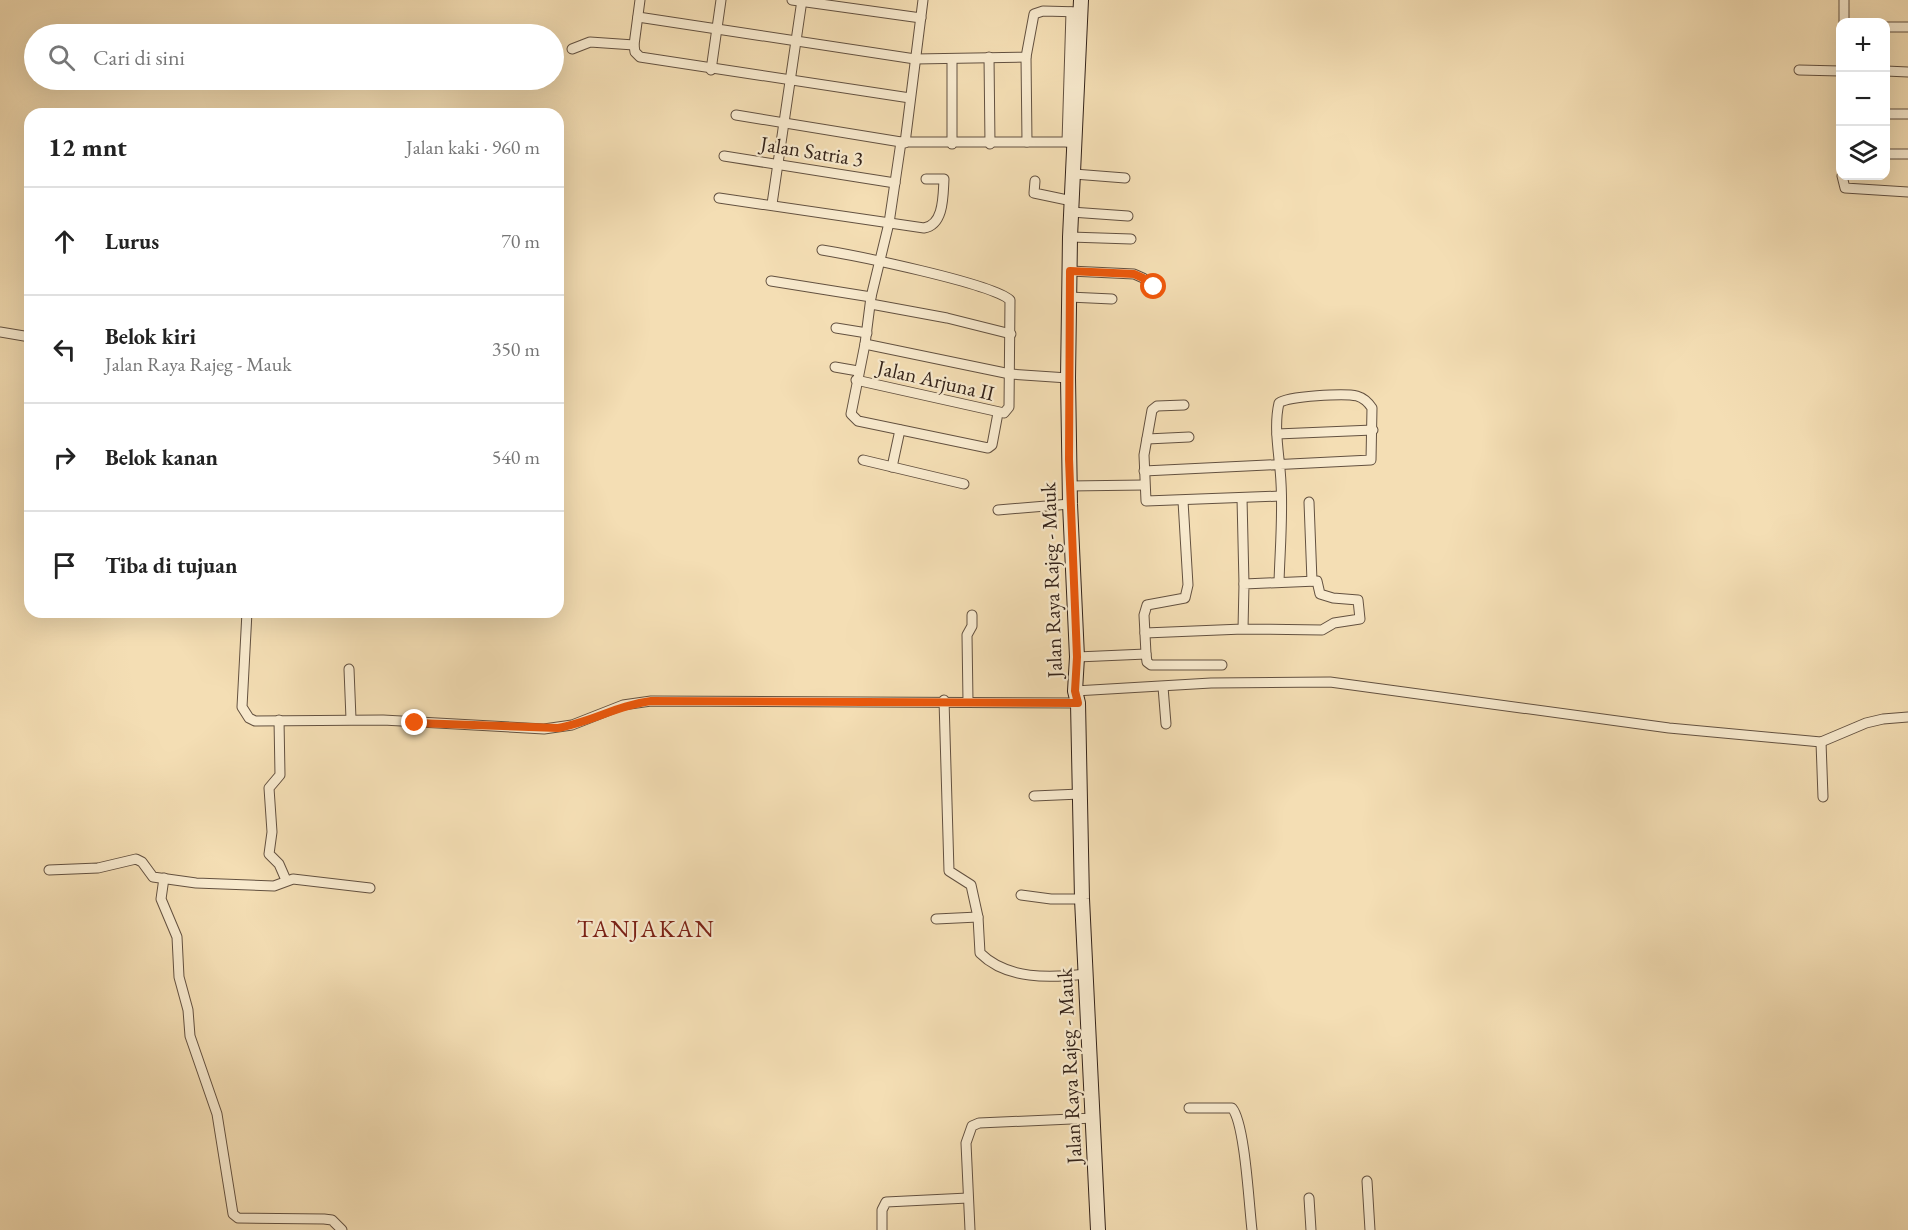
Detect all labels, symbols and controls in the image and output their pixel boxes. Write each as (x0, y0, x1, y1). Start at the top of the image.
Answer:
map controls (1836, 18, 1890, 180)
button: + (1836, 18, 1890, 72)
search box (24, 24, 564, 90)
icon: search (45, 41, 78, 74)
text: Cari di sini (93, 43, 185, 72)
button: − (1836, 72, 1890, 126)
button: layers (1836, 126, 1890, 180)
street label: Jalan Satria 3 (757, 129, 865, 172)
text: 12 mnt (48, 130, 127, 164)
text: Jalan kaki · 960 m (406, 134, 540, 160)
icon: ahead (48, 225, 81, 258)
text: Lurus (105, 227, 159, 256)
text: 70 m (501, 228, 540, 254)
route start (1140, 273, 1166, 299)
text: Belok kiri (105, 322, 196, 351)
icon: left (48, 333, 81, 366)
text: 350 m (492, 336, 540, 362)
text: Jalan Raya Rajeg - Mauk (105, 351, 292, 377)
street label: Jalan Arjuna II (873, 353, 997, 407)
icon: right (48, 441, 81, 474)
text: Belok kanan (105, 443, 218, 472)
text: 540 m (492, 444, 540, 470)
street label: Jalan Raya Rajeg - Mauk (1034, 480, 1068, 680)
icon: arrive (48, 549, 81, 582)
text: Tiba di tujuan (105, 551, 237, 580)
route end (401, 709, 427, 735)
district label: TANJAKAN (577, 913, 715, 944)
street label: Jalan Raya Rajeg - Mauk (1050, 966, 1088, 1167)

